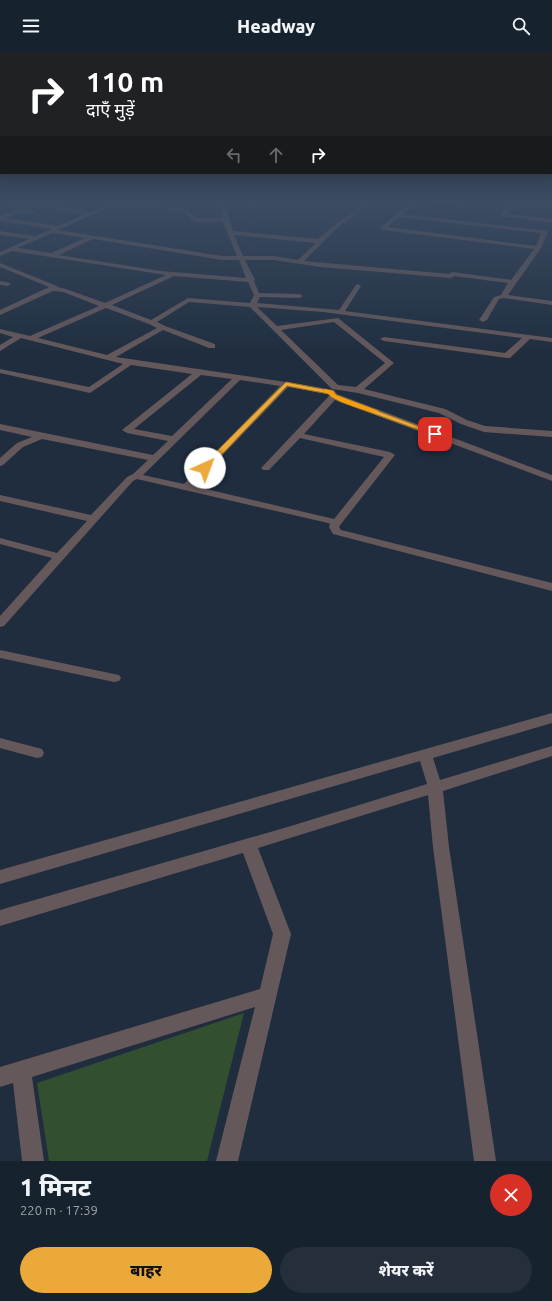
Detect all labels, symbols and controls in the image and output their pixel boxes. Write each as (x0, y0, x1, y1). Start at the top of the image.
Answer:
icon: menu (20, 15, 42, 37)
icon: search (510, 15, 532, 37)
text: Headway (237, 16, 315, 36)
text: 110 m (86, 66, 164, 97)
icon: right (20, 68, 72, 120)
text: दाएँ मुड़ें (86, 99, 135, 119)
icon: left (223, 144, 245, 166)
icon: ahead (265, 144, 287, 166)
icon: right (307, 144, 329, 166)
pin (418, 417, 452, 451)
icon: arrive (424, 423, 446, 445)
position arrow (184, 447, 226, 489)
text: 1 मिनट (20, 1174, 91, 1201)
button: close (490, 1174, 532, 1216)
text: 220 m · 17:39 (20, 1203, 98, 1217)
button: बाहर (20, 1247, 272, 1293)
button: शेयर करें (280, 1247, 532, 1293)

